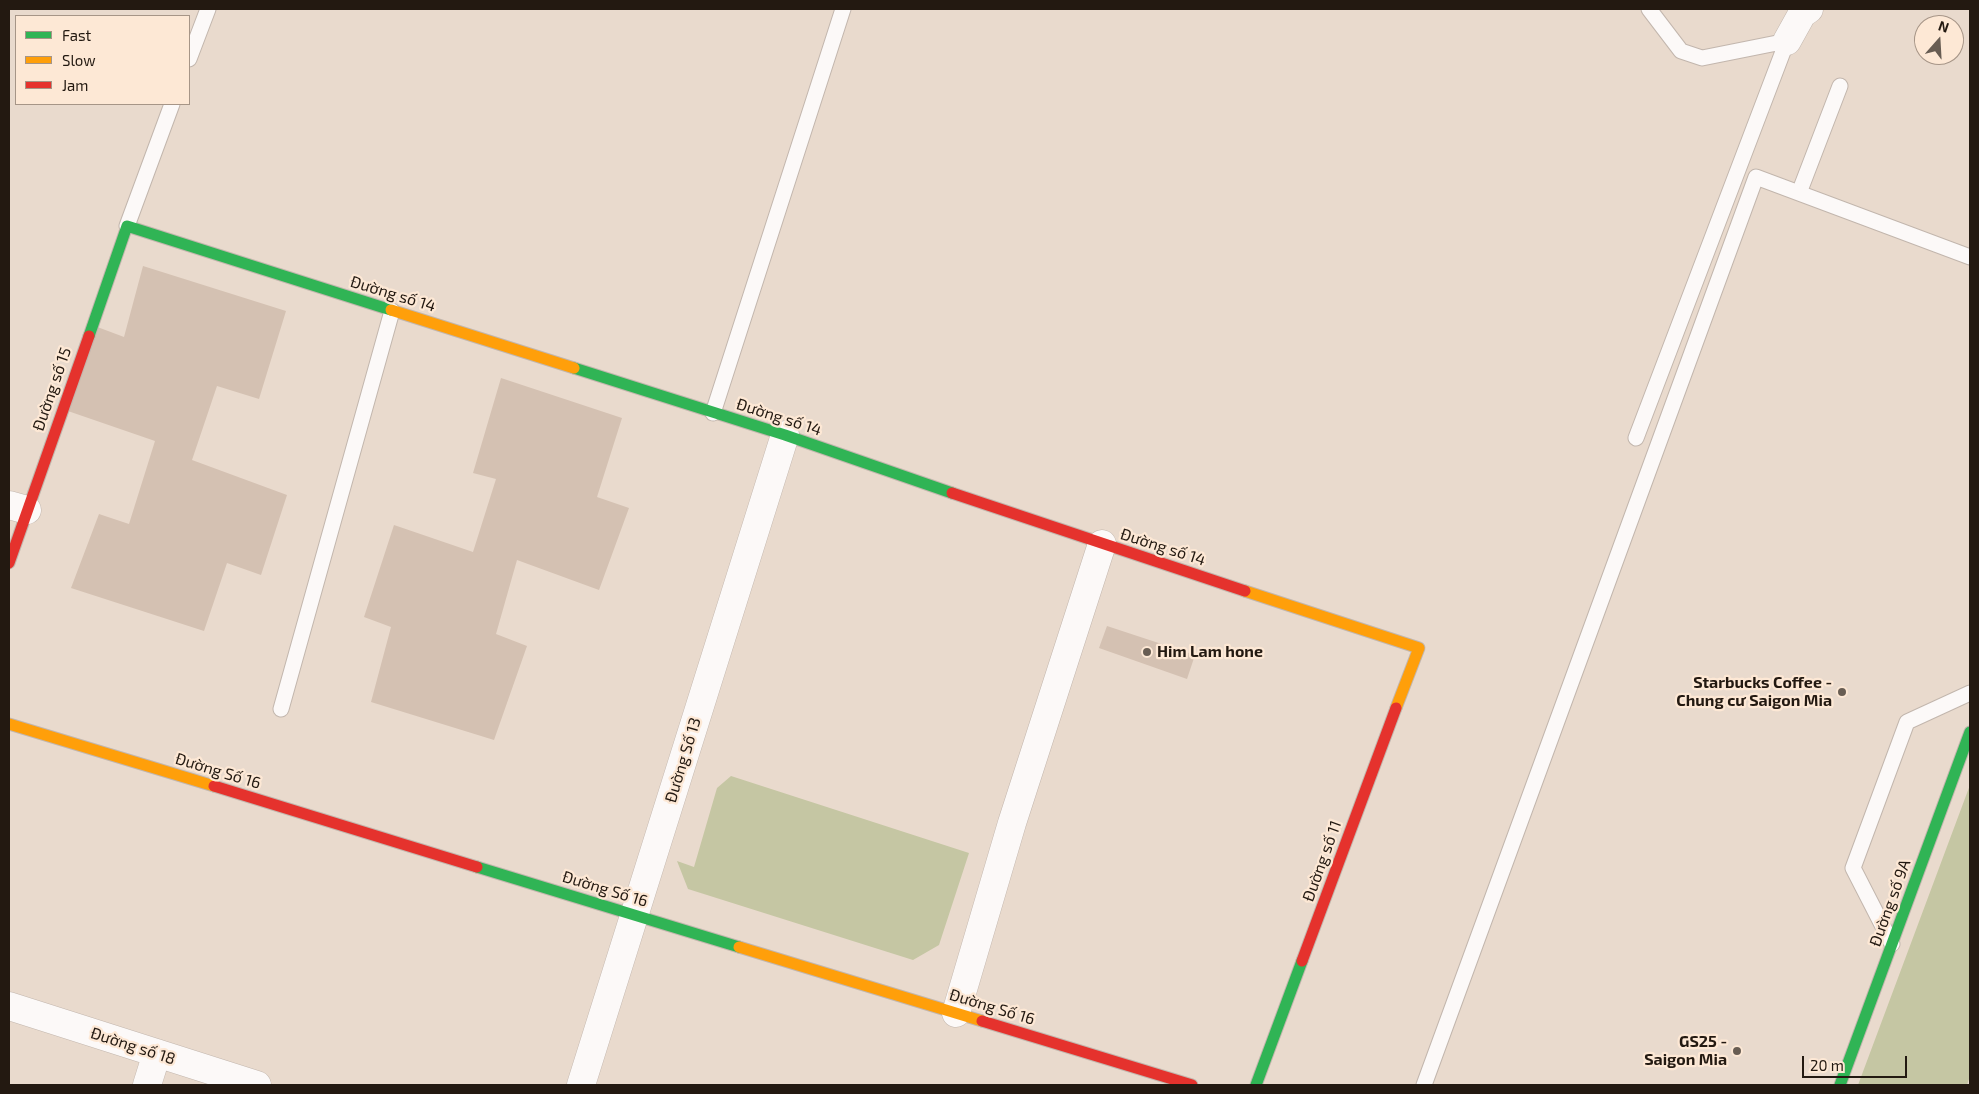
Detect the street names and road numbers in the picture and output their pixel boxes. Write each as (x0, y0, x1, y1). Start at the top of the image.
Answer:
street label: Đường số 14 (348, 272, 438, 316)
street label: Đường số 15 (29, 345, 75, 433)
street label: Đường số 14 (734, 394, 824, 440)
street label: Đường số 14 (1118, 524, 1208, 570)
street label: Đường Số 13 (661, 715, 705, 805)
street label: Đường Số 16 (173, 749, 263, 793)
street label: Đường số 11 (1298, 818, 1346, 904)
street label: Đường số 9A (1865, 857, 1915, 949)
street label: Đường Số 16 (560, 867, 650, 911)
street label: Đường Số 16 (947, 985, 1037, 1029)
street label: Đường số 18 (88, 1023, 178, 1069)

